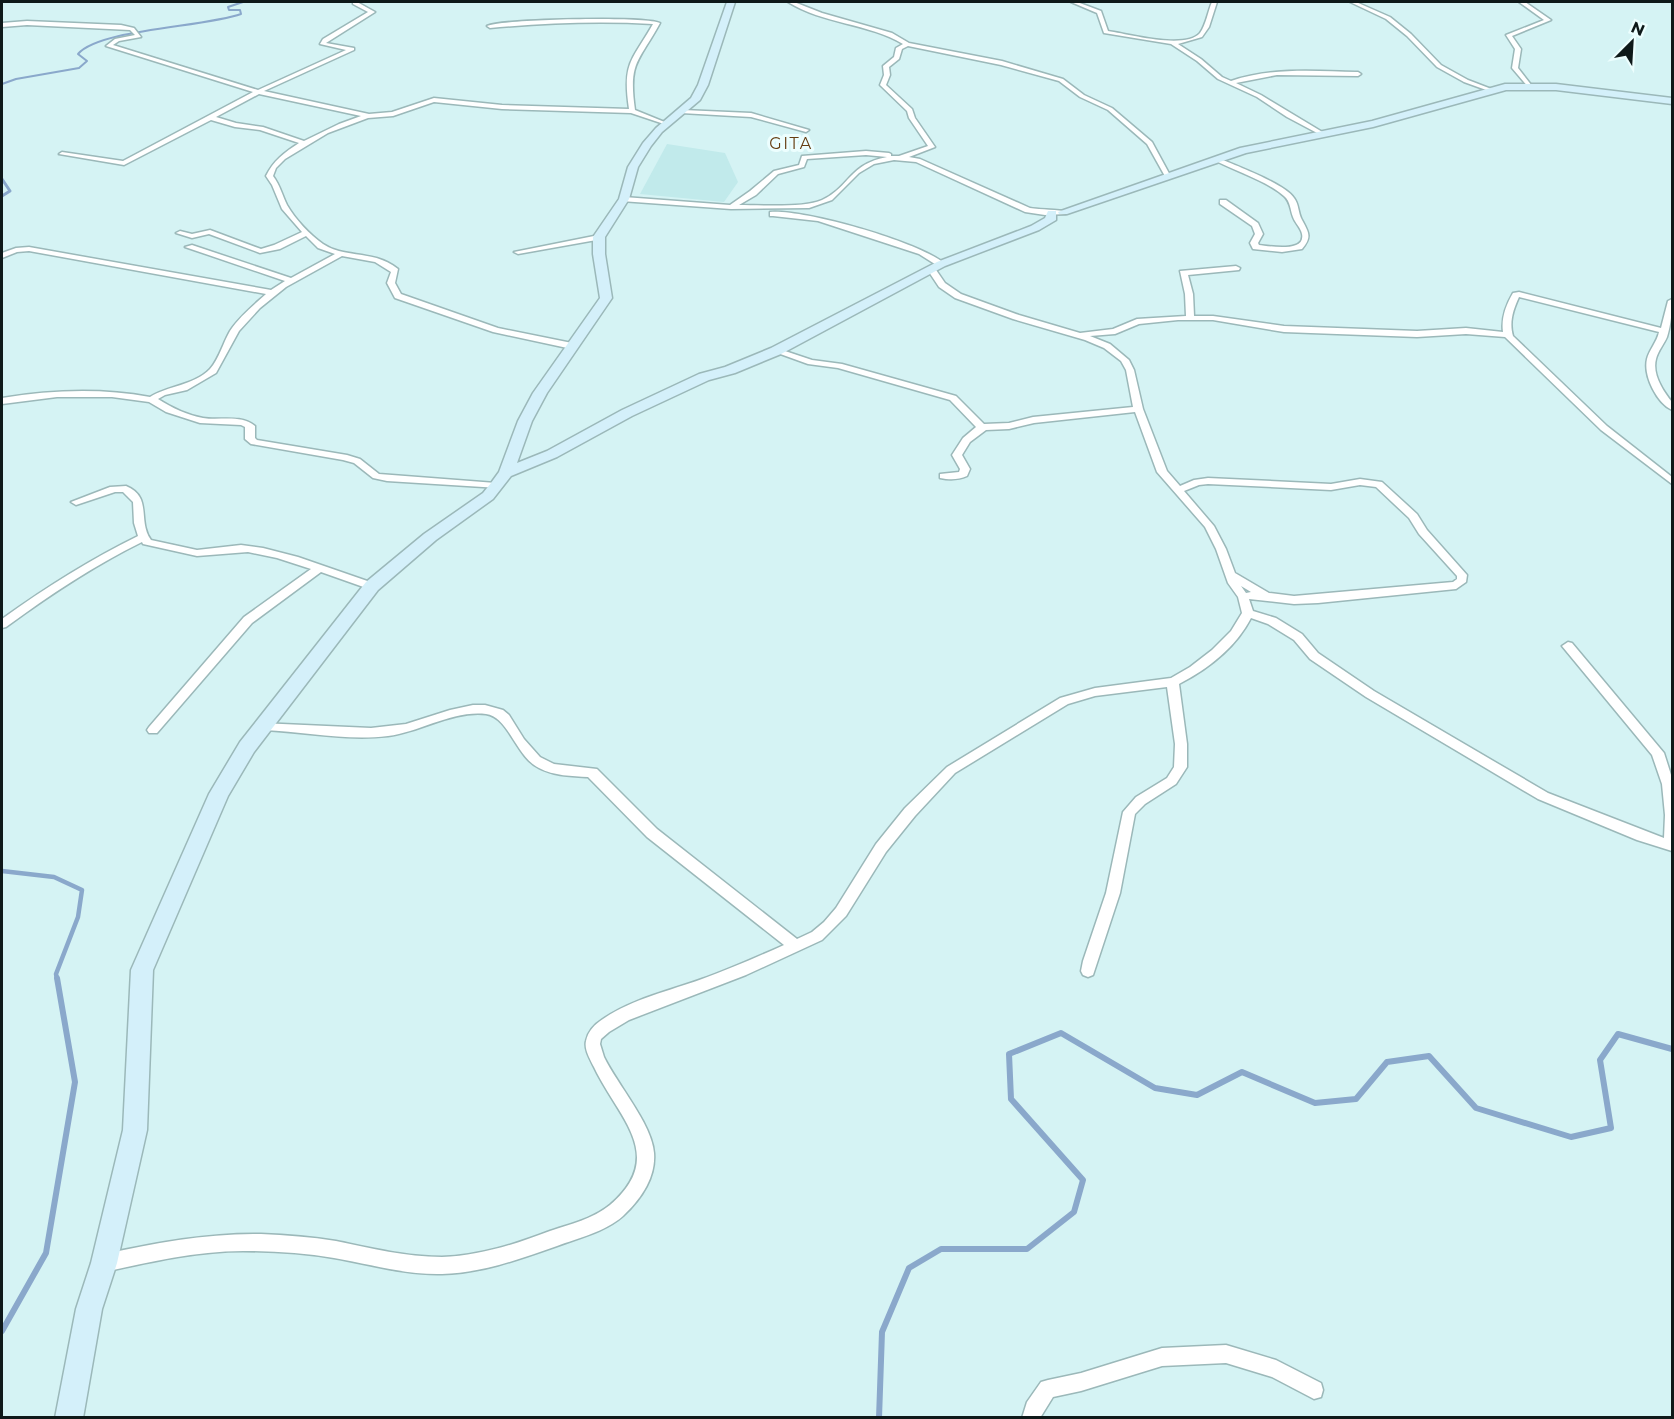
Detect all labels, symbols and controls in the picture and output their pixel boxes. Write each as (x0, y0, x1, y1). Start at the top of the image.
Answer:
north arrow (1602, 12, 1662, 72)
text: N (1628, 17, 1648, 40)
district label: GITA (769, 134, 813, 153)

